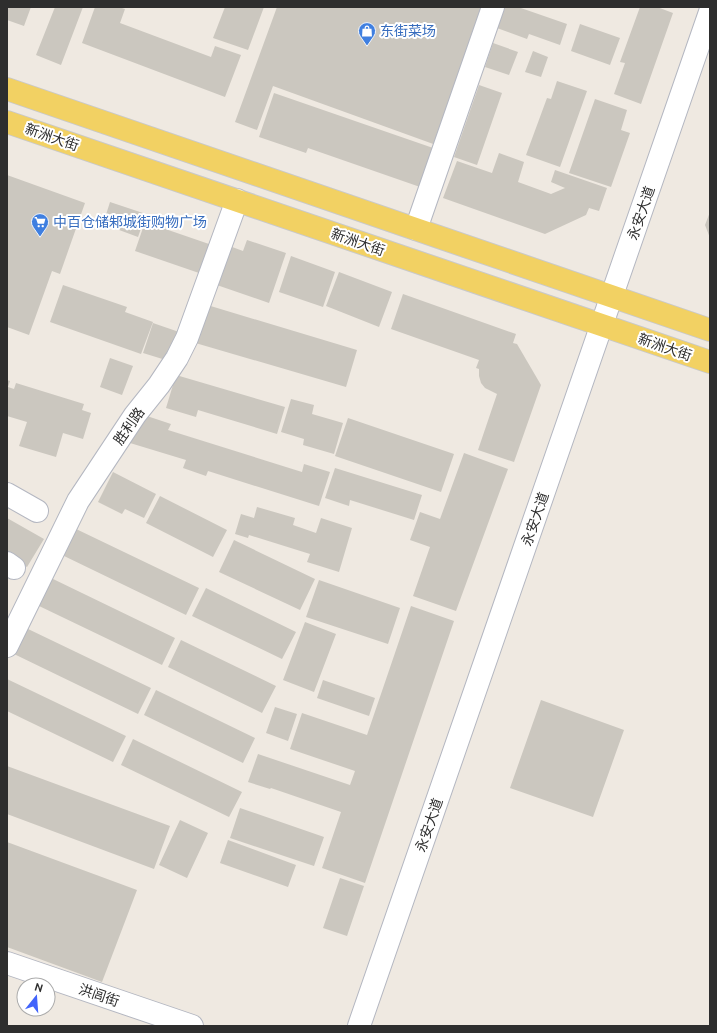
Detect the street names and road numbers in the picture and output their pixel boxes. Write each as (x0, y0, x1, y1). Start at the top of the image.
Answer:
street label: 新洲大街 (23, 120, 81, 154)
street label: 永安大道 (624, 184, 658, 242)
street label: 新洲大街 (329, 225, 387, 259)
street label: 新洲大街 (636, 330, 694, 364)
street label: 胜利路 (110, 404, 148, 448)
street label: 永安大道 (518, 490, 552, 548)
street label: 永安大道 (412, 796, 446, 854)
street label: 洪闾街 (77, 981, 121, 1009)

